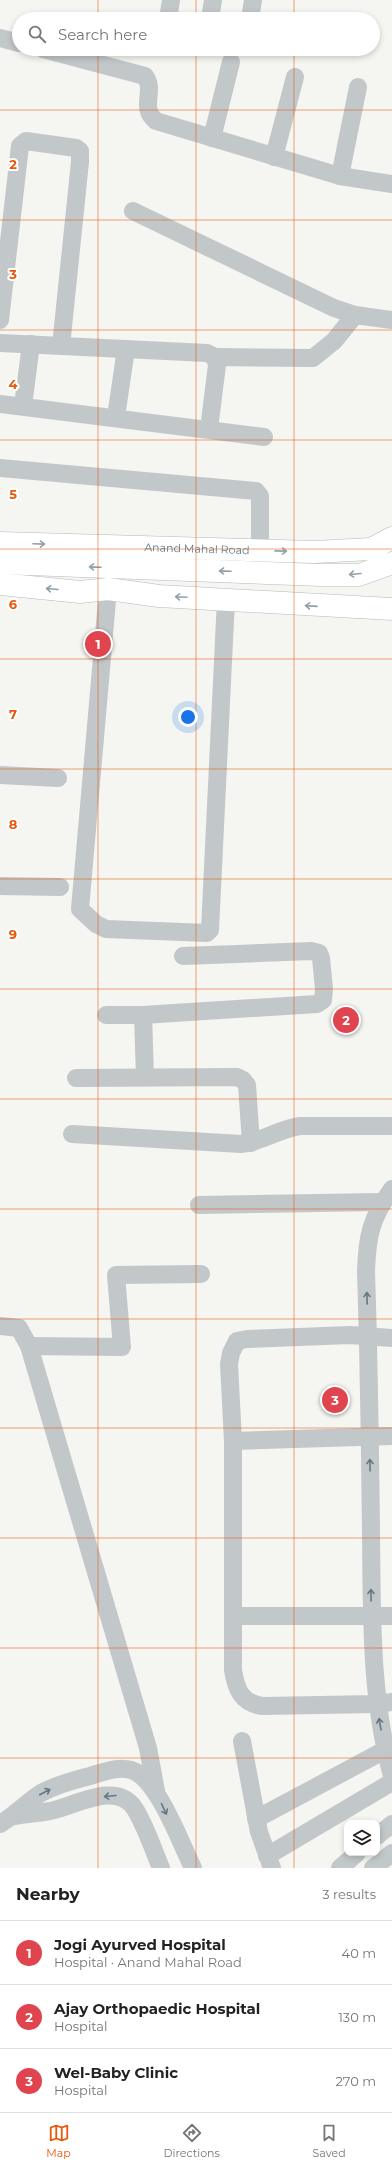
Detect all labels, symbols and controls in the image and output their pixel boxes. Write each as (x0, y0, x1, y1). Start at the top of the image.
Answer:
search box (12, 12, 380, 56)
icon: search (26, 23, 48, 45)
text: Search here (58, 25, 147, 44)
text: 2 (9, 156, 17, 172)
text: 3 (8, 266, 17, 282)
text: 4 (9, 376, 18, 392)
text: 5 (9, 486, 17, 502)
street label: Anand Mahal Road (144, 540, 250, 557)
one-way arrow (32, 541, 45, 548)
one-way arrow (274, 547, 287, 555)
one-way arrow (89, 563, 102, 570)
one-way arrow (219, 568, 232, 575)
one-way arrow (349, 571, 362, 578)
one-way arrow (46, 585, 59, 593)
one-way arrow (175, 593, 188, 601)
text: 6 (9, 596, 18, 612)
one-way arrow (305, 602, 318, 609)
pin: 1 (85, 629, 111, 659)
text: 7 (9, 706, 17, 722)
your location (178, 707, 198, 727)
text: 8 (9, 816, 18, 832)
text: 9 (9, 926, 17, 942)
pin: 2 (333, 1005, 359, 1035)
one-way arrow (363, 1292, 371, 1305)
pin: 3 (322, 1385, 348, 1415)
one-way arrow (366, 1459, 374, 1472)
one-way arrow (367, 1589, 375, 1602)
one-way arrow (376, 1718, 384, 1731)
one-way arrow (38, 1788, 50, 1795)
one-way arrow (104, 1793, 117, 1800)
one-way arrow (161, 1802, 168, 1814)
map controls (344, 1820, 380, 1856)
button: layers (344, 1820, 380, 1856)
text: Nearby (16, 1884, 80, 1904)
text: 3 results (322, 1886, 376, 1902)
text: Jogi Ayurved Hospital (54, 1935, 226, 1954)
text: 1 (26, 1945, 32, 1961)
text: 40 m (342, 1945, 376, 1961)
text: Hospital · Anand Mahal Road (54, 1954, 242, 1970)
text: Ajay Orthopaedic Hospital (54, 1999, 260, 2018)
text: 2 (25, 2009, 33, 2025)
text: 130 m (338, 2009, 376, 2025)
text: Hospital (54, 2018, 107, 2034)
text: Wel-Baby Clinic (54, 2063, 178, 2082)
text: 3 (25, 2073, 33, 2089)
text: 270 m (335, 2073, 376, 2089)
text: Hospital (54, 2082, 107, 2098)
tab: Map (46, 2122, 71, 2160)
tab: Directions (164, 2122, 220, 2160)
tab: Saved (313, 2122, 346, 2160)

